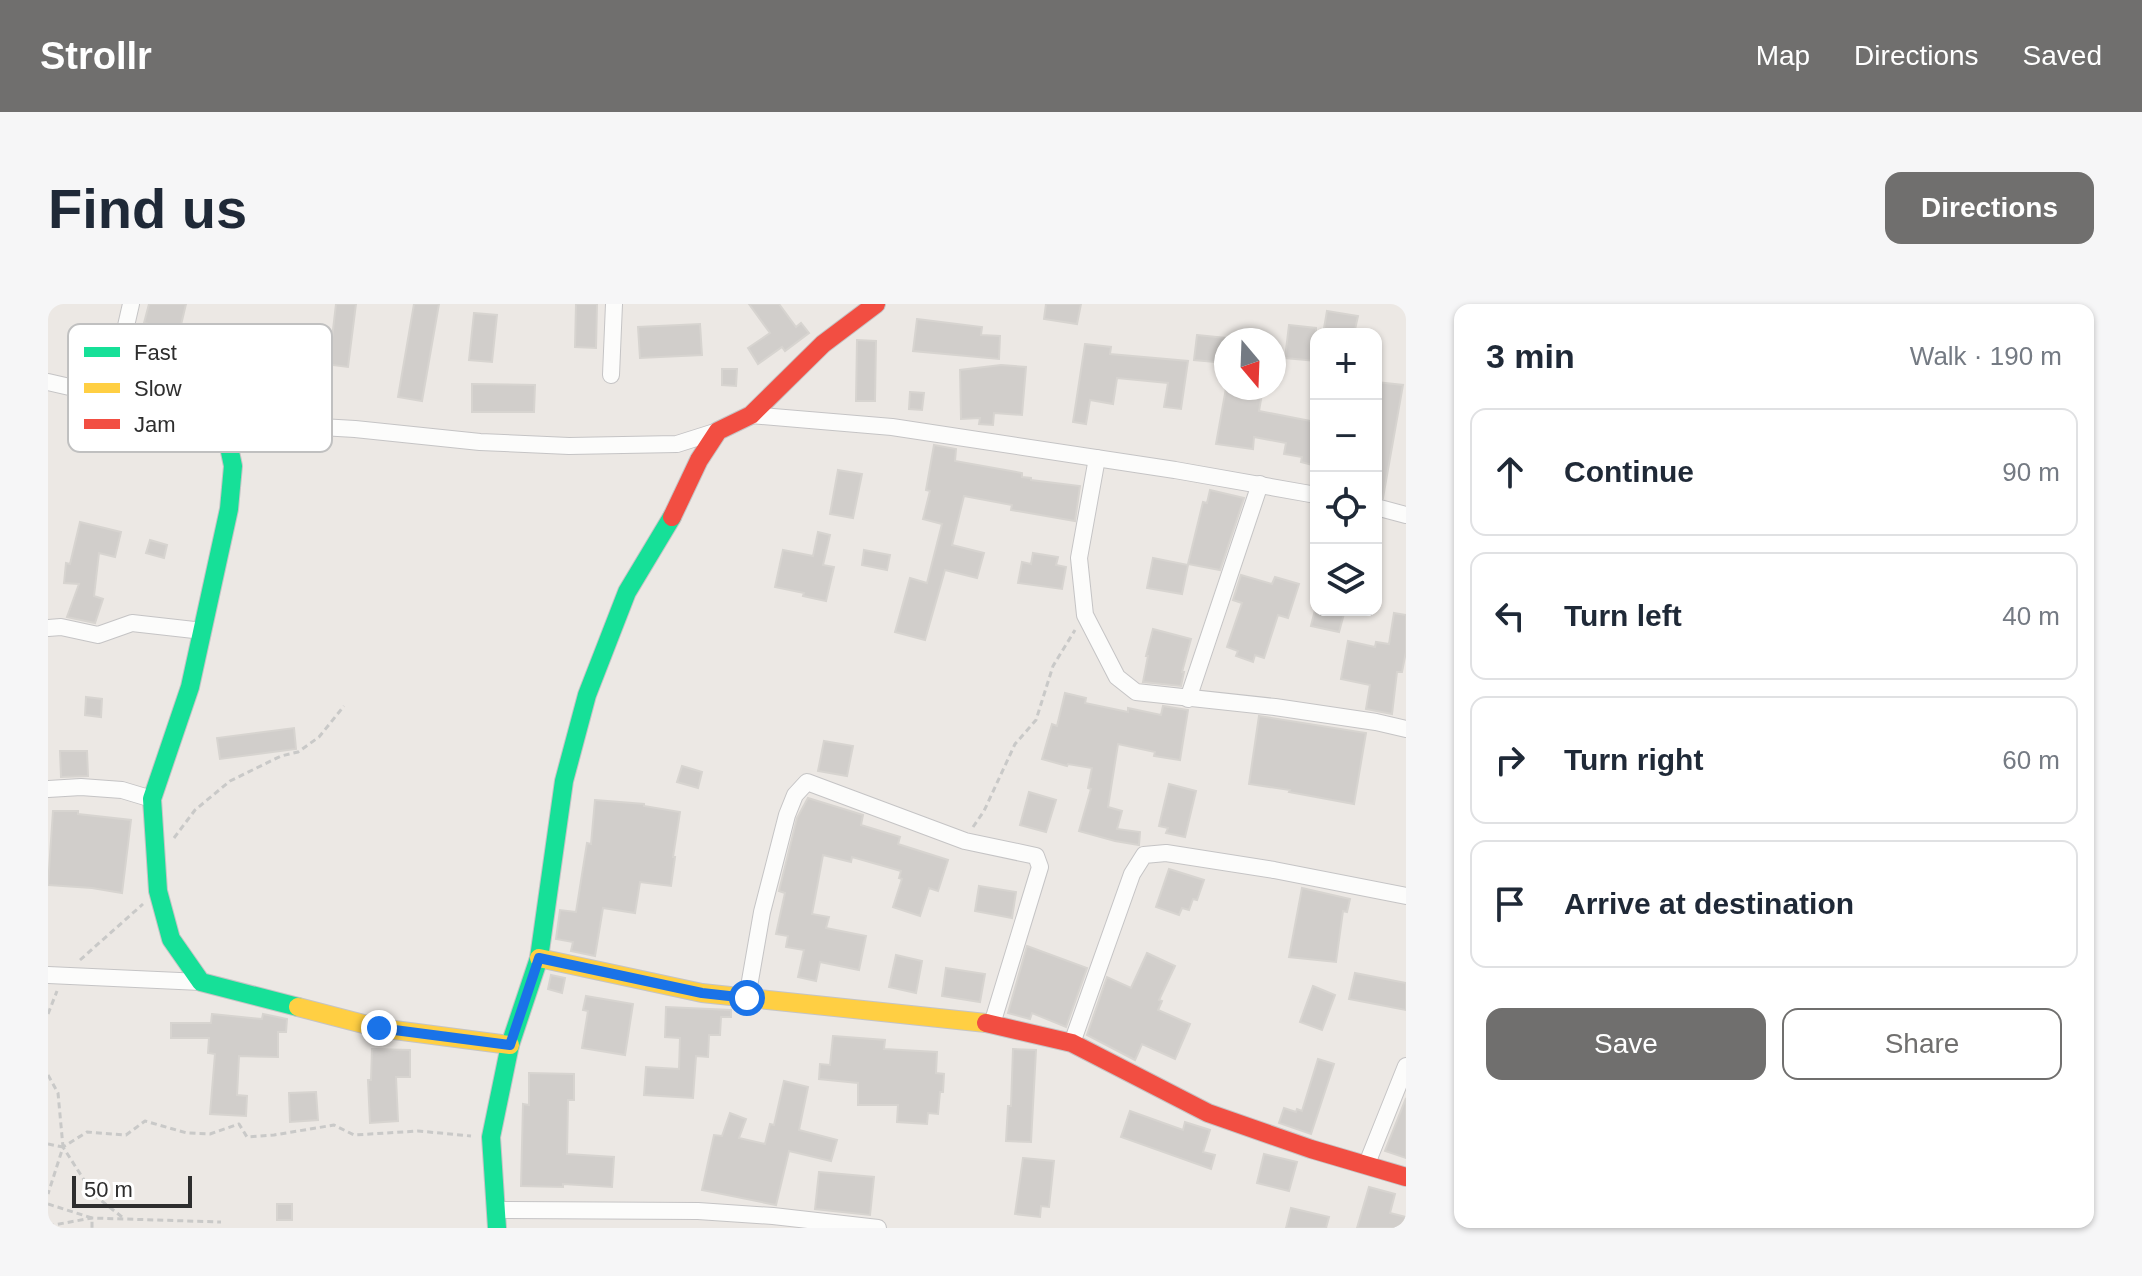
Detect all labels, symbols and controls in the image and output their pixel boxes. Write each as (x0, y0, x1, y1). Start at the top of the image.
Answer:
text: Strollr (40, 35, 152, 77)
text: Map (1756, 40, 1810, 71)
text: Directions (1854, 40, 1979, 71)
text: Saved (2023, 40, 2102, 71)
button: Directions (1885, 172, 2094, 244)
text: Find us (48, 177, 247, 240)
legend (68, 324, 332, 452)
north arrow (1214, 328, 1286, 400)
map controls (1310, 328, 1382, 616)
button: + (1310, 328, 1382, 400)
text: 3 min (1486, 337, 1575, 375)
text: Fast (134, 340, 177, 365)
text: Walk · 190 m (1910, 341, 2062, 371)
text: Slow (134, 376, 182, 401)
button: − (1310, 400, 1382, 472)
text: Jam (134, 412, 176, 437)
icon: ahead (1488, 450, 1532, 494)
text: Continue (1564, 455, 1694, 488)
text: 90 m (2002, 457, 2060, 487)
button: locate (1310, 472, 1382, 544)
button: layers (1310, 544, 1382, 616)
icon: left (1488, 594, 1532, 638)
text: Turn left (1564, 599, 1682, 632)
text: 40 m (2002, 601, 2060, 631)
icon: right (1488, 738, 1532, 782)
text: Turn right (1564, 743, 1703, 776)
text: 60 m (2002, 745, 2060, 775)
icon: arrive (1488, 882, 1532, 926)
text: Arrive at destination (1564, 887, 1854, 920)
route start (729, 980, 765, 1016)
button: Save (1486, 1008, 1766, 1080)
button: Share (1782, 1008, 2062, 1080)
route end (361, 1010, 397, 1046)
scale bar (72, 1172, 192, 1208)
text: 50 m (84, 1177, 133, 1202)

